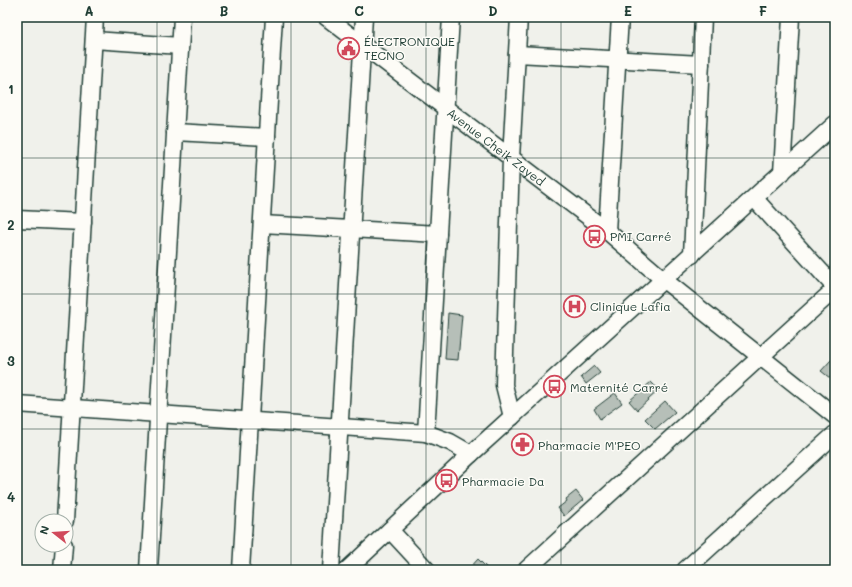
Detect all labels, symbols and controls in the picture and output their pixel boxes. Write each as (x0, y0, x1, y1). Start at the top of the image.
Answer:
text: A (84, 2, 94, 19)
text: B (220, 2, 229, 19)
text: C (354, 2, 364, 19)
text: D (488, 2, 498, 19)
text: E (624, 2, 632, 19)
text: F (759, 2, 767, 19)
place label: ÉLECTRONIQUE TECNO (364, 33, 455, 63)
public building icon: ÉLECTRONIQUE TECNO (335, 35, 361, 61)
text: 1 (8, 80, 14, 97)
street label: Avenue Cheik Zayed (444, 104, 549, 189)
text: 2 (7, 216, 15, 233)
bus stop icon: PMI Carré (582, 223, 608, 249)
place label: PMI Carré (610, 228, 672, 244)
hospital icon: Clinique Lafia (561, 293, 587, 319)
place label: Clinique Lafia (590, 298, 671, 314)
text: 3 (7, 352, 15, 369)
bus stop icon: Maternité Carré (541, 374, 567, 400)
place label: Maternité Carré (570, 379, 668, 395)
pharmacy icon: Pharmacie M'PEO (510, 432, 536, 458)
place label: Pharmacie M'PEO (538, 437, 641, 453)
bus stop icon: Pharmacie Da (434, 468, 460, 494)
place label: Pharmacie Da (462, 473, 544, 489)
text: 4 (7, 488, 15, 505)
north arrow (34, 513, 74, 553)
text: N (36, 524, 52, 536)

